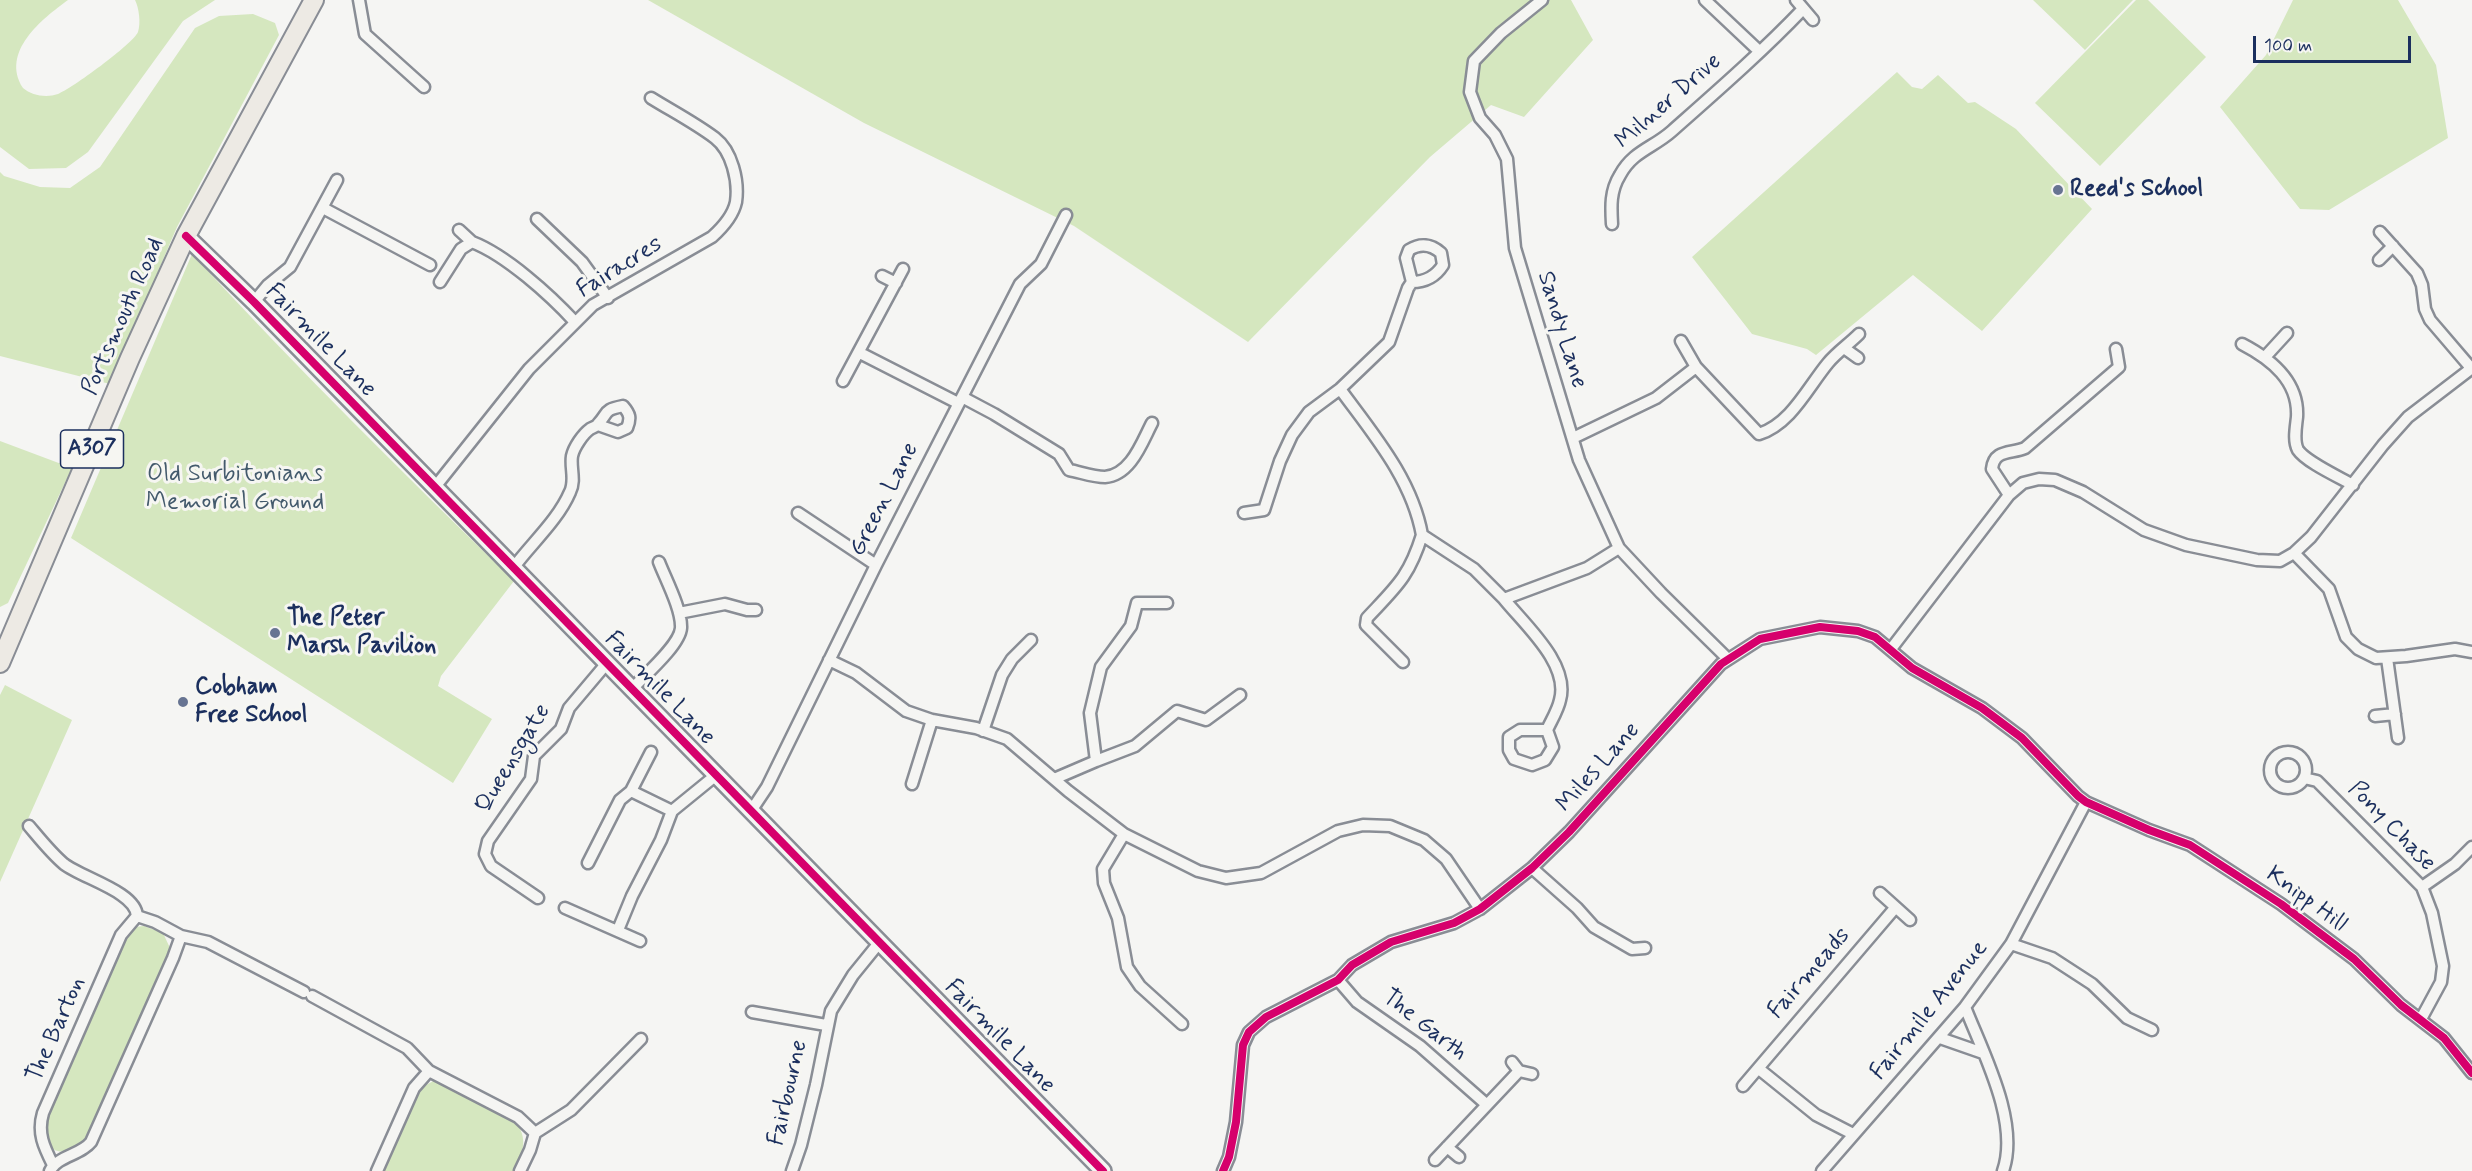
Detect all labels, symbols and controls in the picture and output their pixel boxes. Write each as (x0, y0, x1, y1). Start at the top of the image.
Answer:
scale bar (2256, 24, 2414, 62)
text: 100 m (2264, 34, 2312, 58)
street label: Milner Drive (1610, 48, 1728, 156)
place label: Reed's School (2070, 176, 2203, 204)
marker: Reed's School (2051, 183, 2065, 197)
street label: Fairacres (572, 231, 668, 305)
street label: Portsmouth Road (76, 234, 172, 400)
street label: Sandy Lane (1530, 268, 1592, 392)
street label: Fairmile Lane (258, 278, 382, 404)
road number: A307 (60, 430, 124, 468)
street label: Green Lane (844, 438, 926, 562)
park label: Old Surbitonians Memorial Ground (146, 461, 324, 517)
place label: The Peter Marsh Pavilion (287, 605, 436, 661)
marker: The Peter Marsh Pavilion (268, 626, 282, 640)
street label: Fairmile Lane (597, 626, 721, 752)
place label: Cobham Free School (195, 674, 307, 730)
marker: Cobham Free School (176, 695, 190, 709)
street label: Queensgate (470, 699, 558, 819)
street label: Miles Lane (1551, 717, 1647, 819)
street label: Pony Chase (2341, 776, 2441, 878)
street label: Knipp Hill (2260, 861, 2352, 939)
street label: Fairmeads (1763, 922, 1857, 1026)
street label: Fairmile Avenue (1865, 935, 1995, 1087)
street label: The Barton (21, 973, 93, 1087)
street label: Fairmile Lane (937, 974, 1061, 1100)
street label: The Garth (1376, 984, 1472, 1068)
street label: Fairbourne (763, 1037, 815, 1149)

